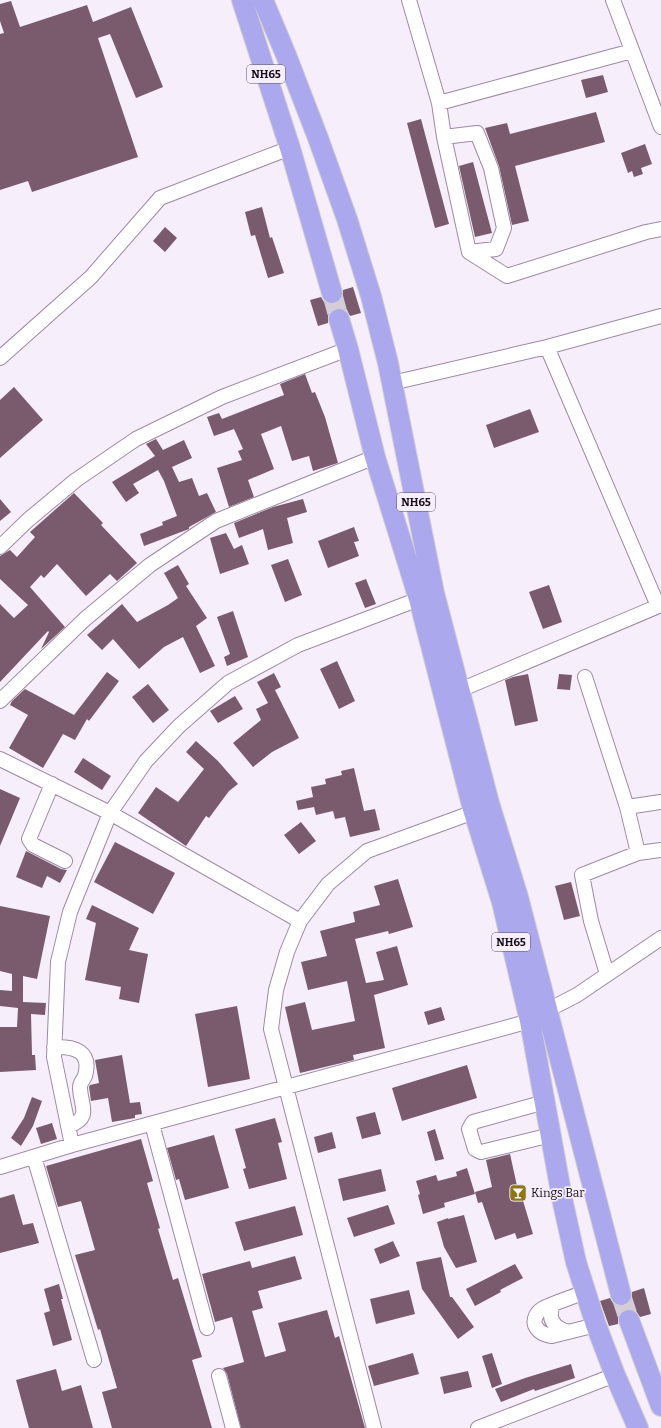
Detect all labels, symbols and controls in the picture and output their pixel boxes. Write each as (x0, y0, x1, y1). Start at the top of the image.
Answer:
road number: NH65 (247, 65, 285, 83)
road number: NH65 (397, 493, 435, 511)
road number: NH65 (492, 933, 530, 951)
bar icon: Kings Bar (508, 1183, 528, 1203)
place label: Kings Bar (531, 1186, 585, 1200)

